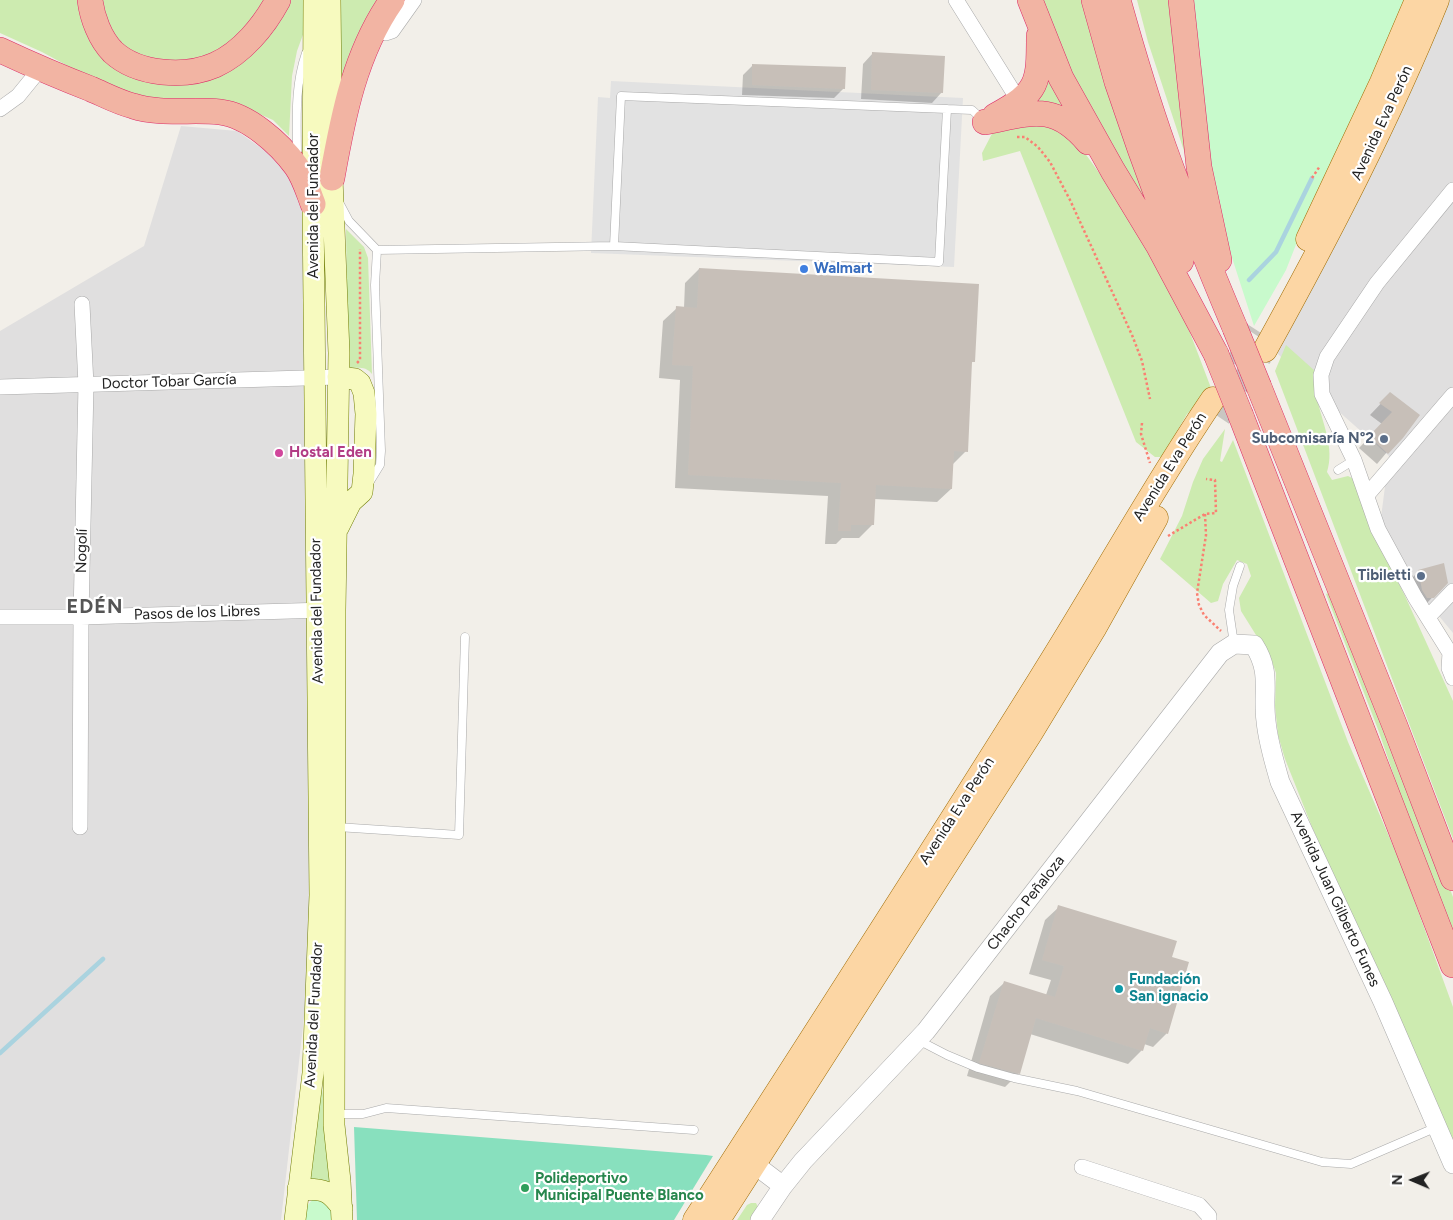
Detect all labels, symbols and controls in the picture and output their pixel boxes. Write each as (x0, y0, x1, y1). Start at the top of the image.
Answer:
street label: Avenida Eva Perón (1348, 63, 1416, 183)
street label: Avenida del Fundador (305, 133, 323, 279)
place label: Walmart (814, 260, 873, 278)
marker: Walmart (798, 263, 810, 275)
street label: Doctor Tobar García (101, 371, 237, 393)
street label: Avenida Eva Perón (1129, 409, 1211, 525)
place label: Subcomisaría N°2 (1251, 430, 1374, 448)
marker: Subcomisaría N°2 (1378, 433, 1390, 445)
place label: Hostal Eden (289, 444, 372, 462)
marker: Hostal Eden (273, 447, 285, 459)
street label: Nogolí (73, 529, 91, 573)
street label: Avenida del Fundador (307, 538, 327, 684)
place label: Tibiletti (1357, 567, 1411, 585)
marker: Tibiletti (1415, 570, 1427, 582)
district label: EDÉN (66, 595, 124, 619)
street label: Pasos de los Libres (134, 602, 260, 624)
street label: Avenida Eva Perón (916, 754, 998, 868)
street label: Avenida Juan Gilberto Funes (1286, 808, 1384, 990)
street label: Chacho Peñaloza (983, 852, 1069, 954)
street label: Avenida del Fundador (301, 942, 327, 1088)
place label: Fundación San ignacio (1129, 971, 1208, 1006)
marker: Fundación San ignacio (1113, 983, 1125, 995)
north arrow (1388, 1155, 1438, 1205)
place label: Polideportivo Municipal Puente Blanco (535, 1170, 704, 1205)
text: N (1389, 1174, 1406, 1185)
marker: Polideportivo Municipal Puente Blanco (519, 1182, 531, 1194)

